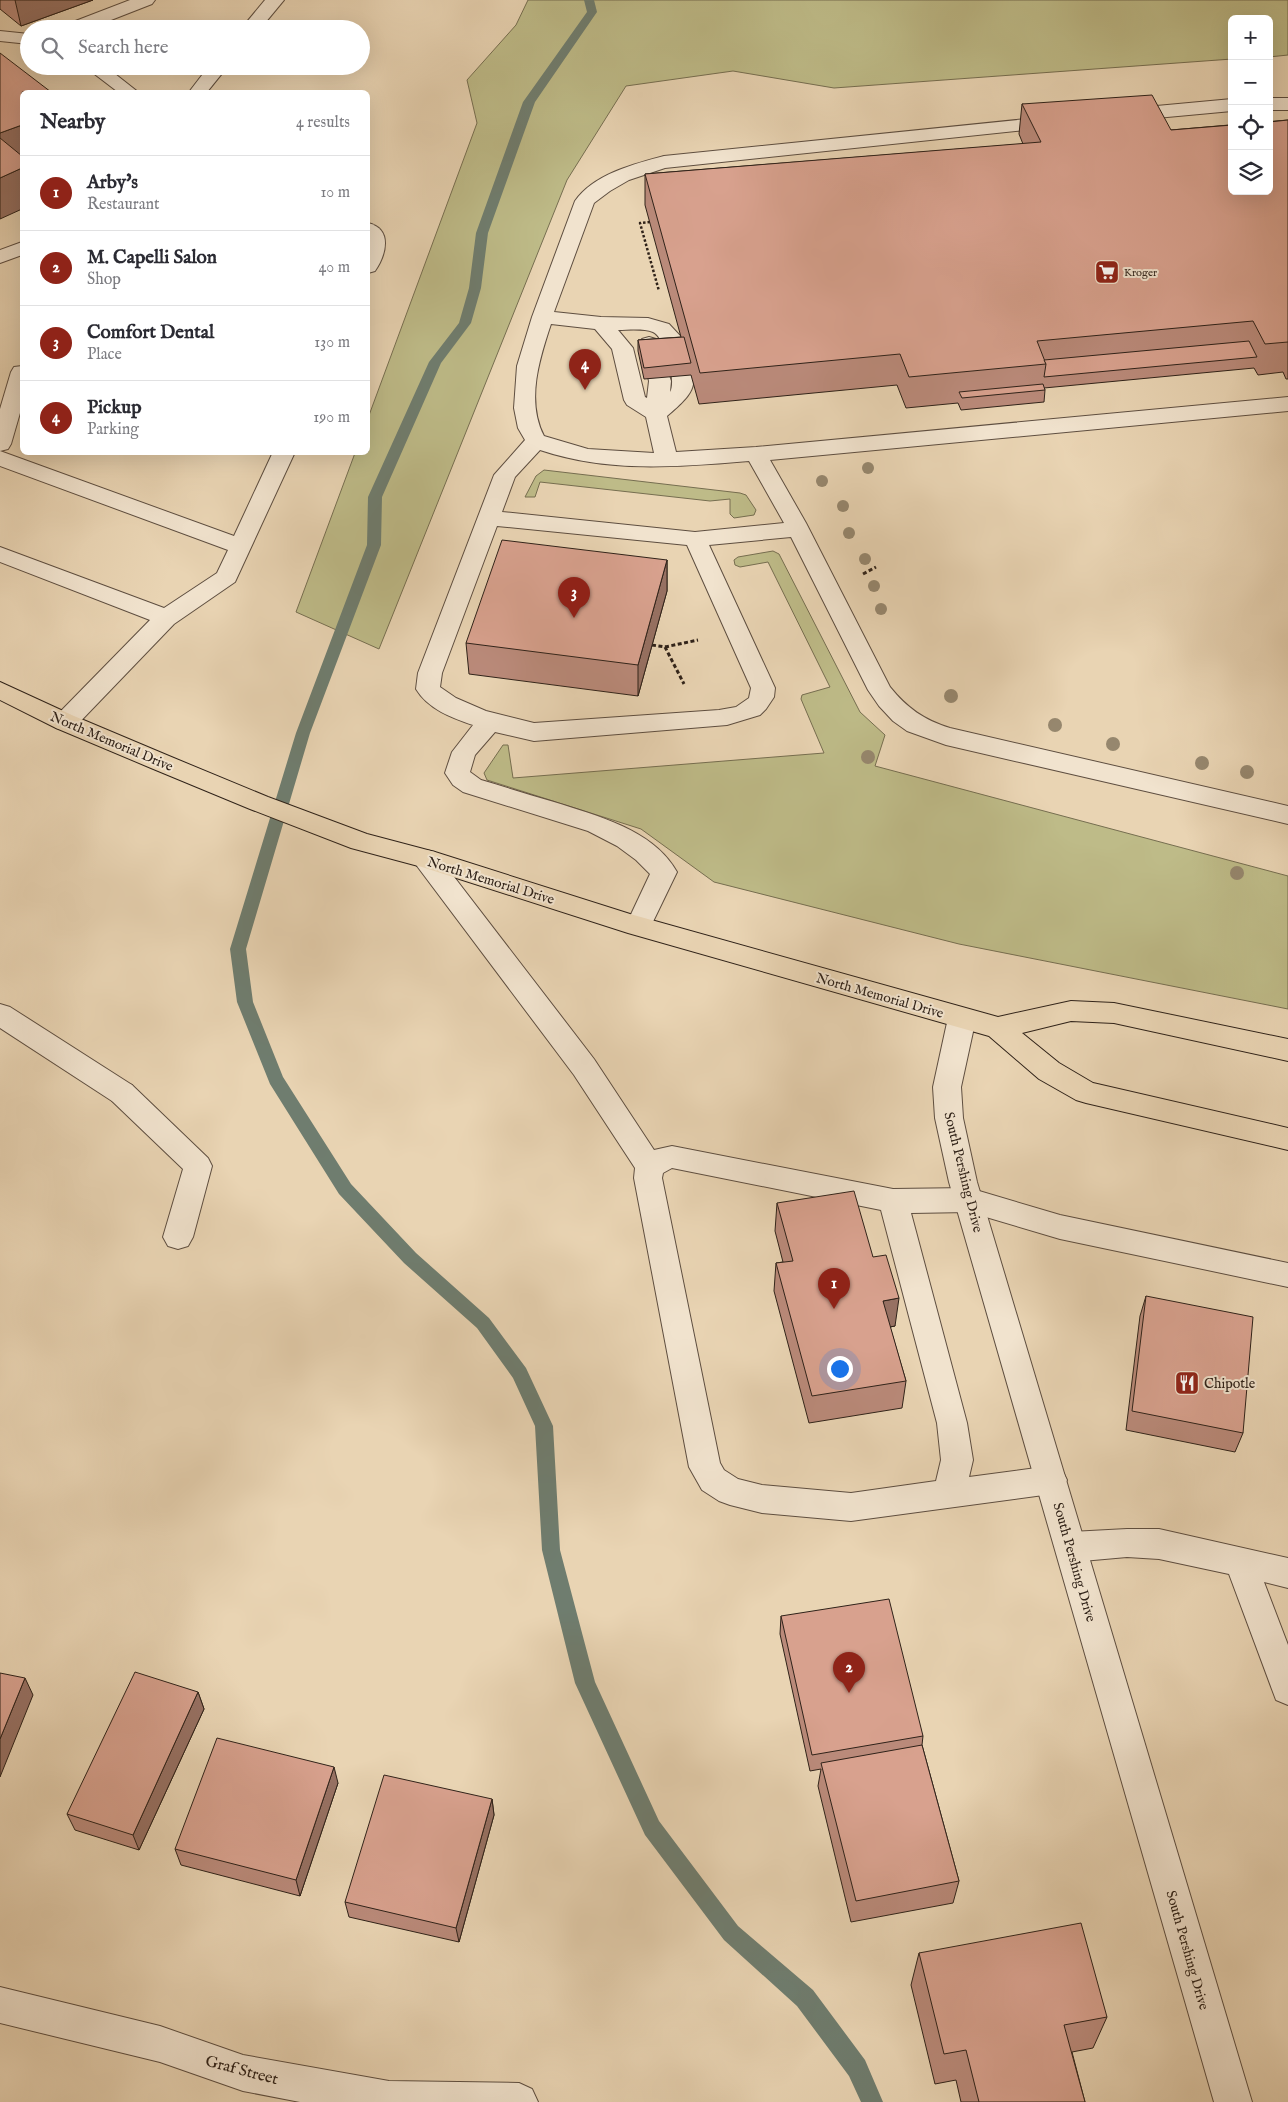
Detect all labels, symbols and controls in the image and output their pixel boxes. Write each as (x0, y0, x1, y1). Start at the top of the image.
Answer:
map controls (1228, 15, 1273, 195)
button: + (1228, 15, 1273, 60)
search box (20, 20, 370, 75)
icon: search (38, 34, 66, 62)
text: Search here (78, 36, 169, 60)
button: − (1228, 60, 1273, 105)
button: locate (1228, 105, 1273, 150)
text: Nearby (40, 109, 105, 136)
text: 4 results (296, 113, 350, 133)
button: layers (1228, 150, 1273, 195)
text: Arby's (87, 171, 138, 195)
text: 1 (53, 183, 59, 203)
text: 10 m (320, 183, 350, 203)
text: Restaurant (87, 195, 160, 215)
text: M. Capelli Salon (87, 246, 217, 270)
text: 2 (52, 258, 60, 278)
text: 40 m (318, 258, 350, 278)
supermarket icon: Kroger (1094, 259, 1120, 285)
place label: Kroger (1124, 266, 1157, 280)
text: Shop (87, 270, 121, 290)
text: Comfort Dental (87, 321, 214, 345)
text: 3 (53, 333, 59, 353)
text: 130 m (314, 333, 350, 353)
text: Place (87, 345, 122, 365)
pin: 4 (569, 349, 601, 390)
text: Pickup (87, 396, 141, 420)
text: 4 (52, 408, 60, 428)
text: 190 m (313, 408, 350, 428)
text: Parking (87, 420, 139, 440)
pin: 3 (558, 577, 590, 618)
street label: North Memorial Drive (47, 708, 176, 776)
street label: North Memorial Drive (425, 853, 557, 909)
street label: North Memorial Drive (814, 969, 946, 1023)
street label: South Pershing Drive (939, 1110, 987, 1235)
pin: 1 (818, 1268, 850, 1309)
your location (827, 1356, 853, 1382)
restaurant icon: Chipotle (1174, 1370, 1200, 1396)
place label: Chipotle (1204, 1375, 1256, 1393)
street label: South Pershing Drive (1048, 1500, 1100, 1625)
pin: 2 (833, 1652, 865, 1693)
street label: South Pershing Drive (1161, 1888, 1213, 2013)
street label: Graf Street (203, 2052, 281, 2090)

